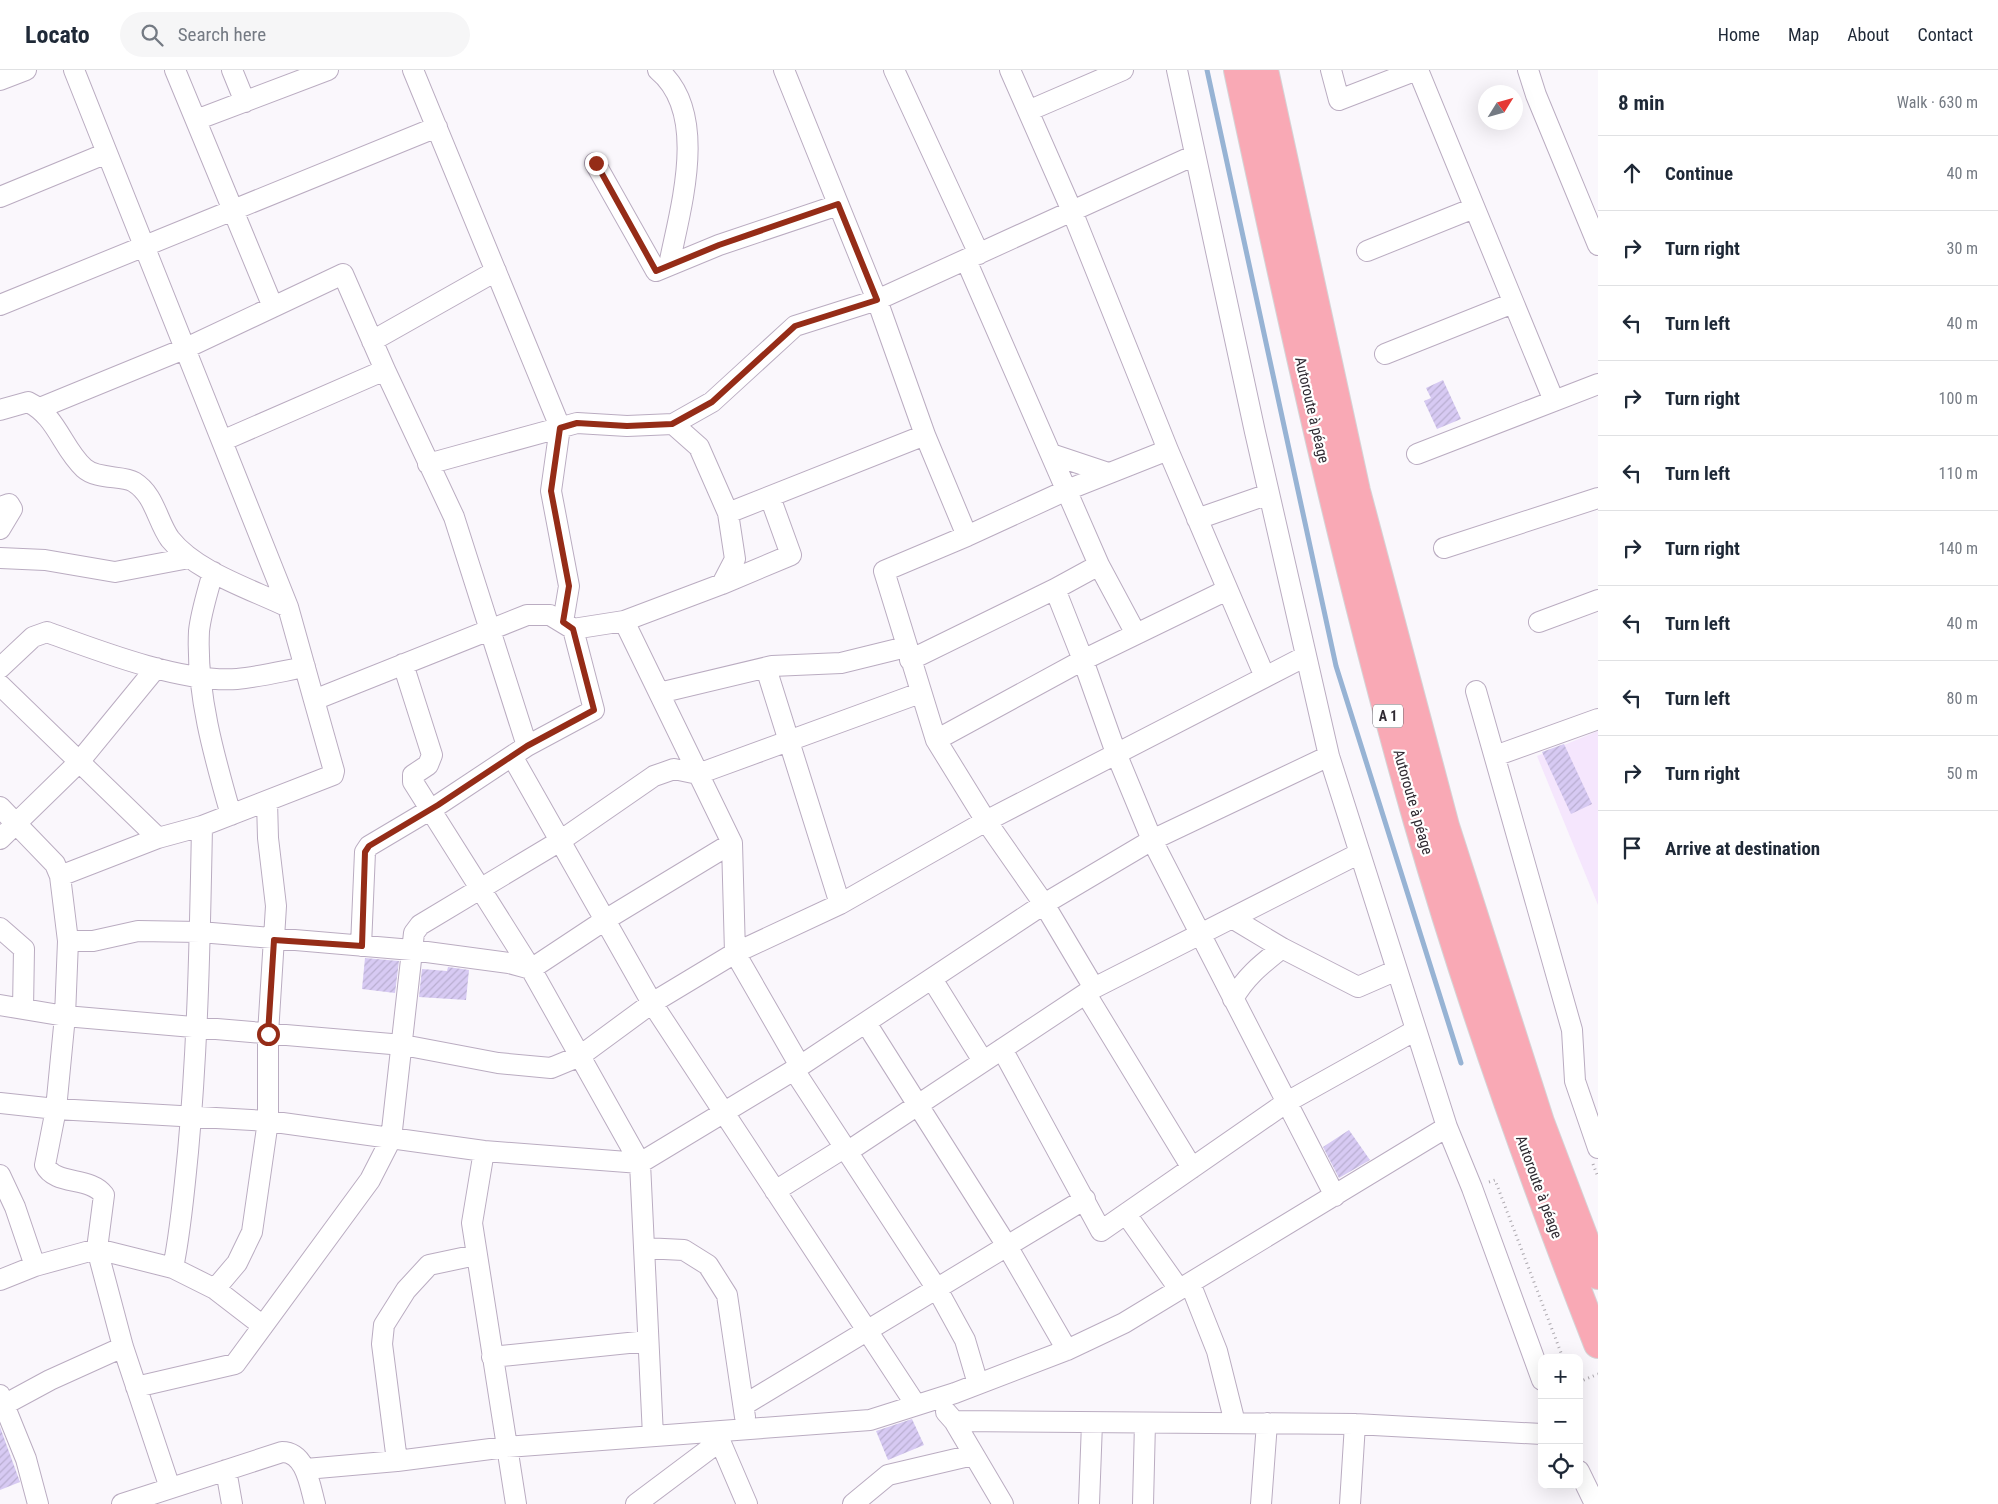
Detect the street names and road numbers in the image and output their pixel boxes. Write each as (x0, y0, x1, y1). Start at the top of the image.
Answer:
street label: Autoroute à péage (1291, 355, 1333, 465)
road number: A 1 (1373, 704, 1403, 728)
street label: Autoroute à péage (1389, 747, 1437, 857)
street label: Autoroute à péage (1512, 1133, 1566, 1241)

